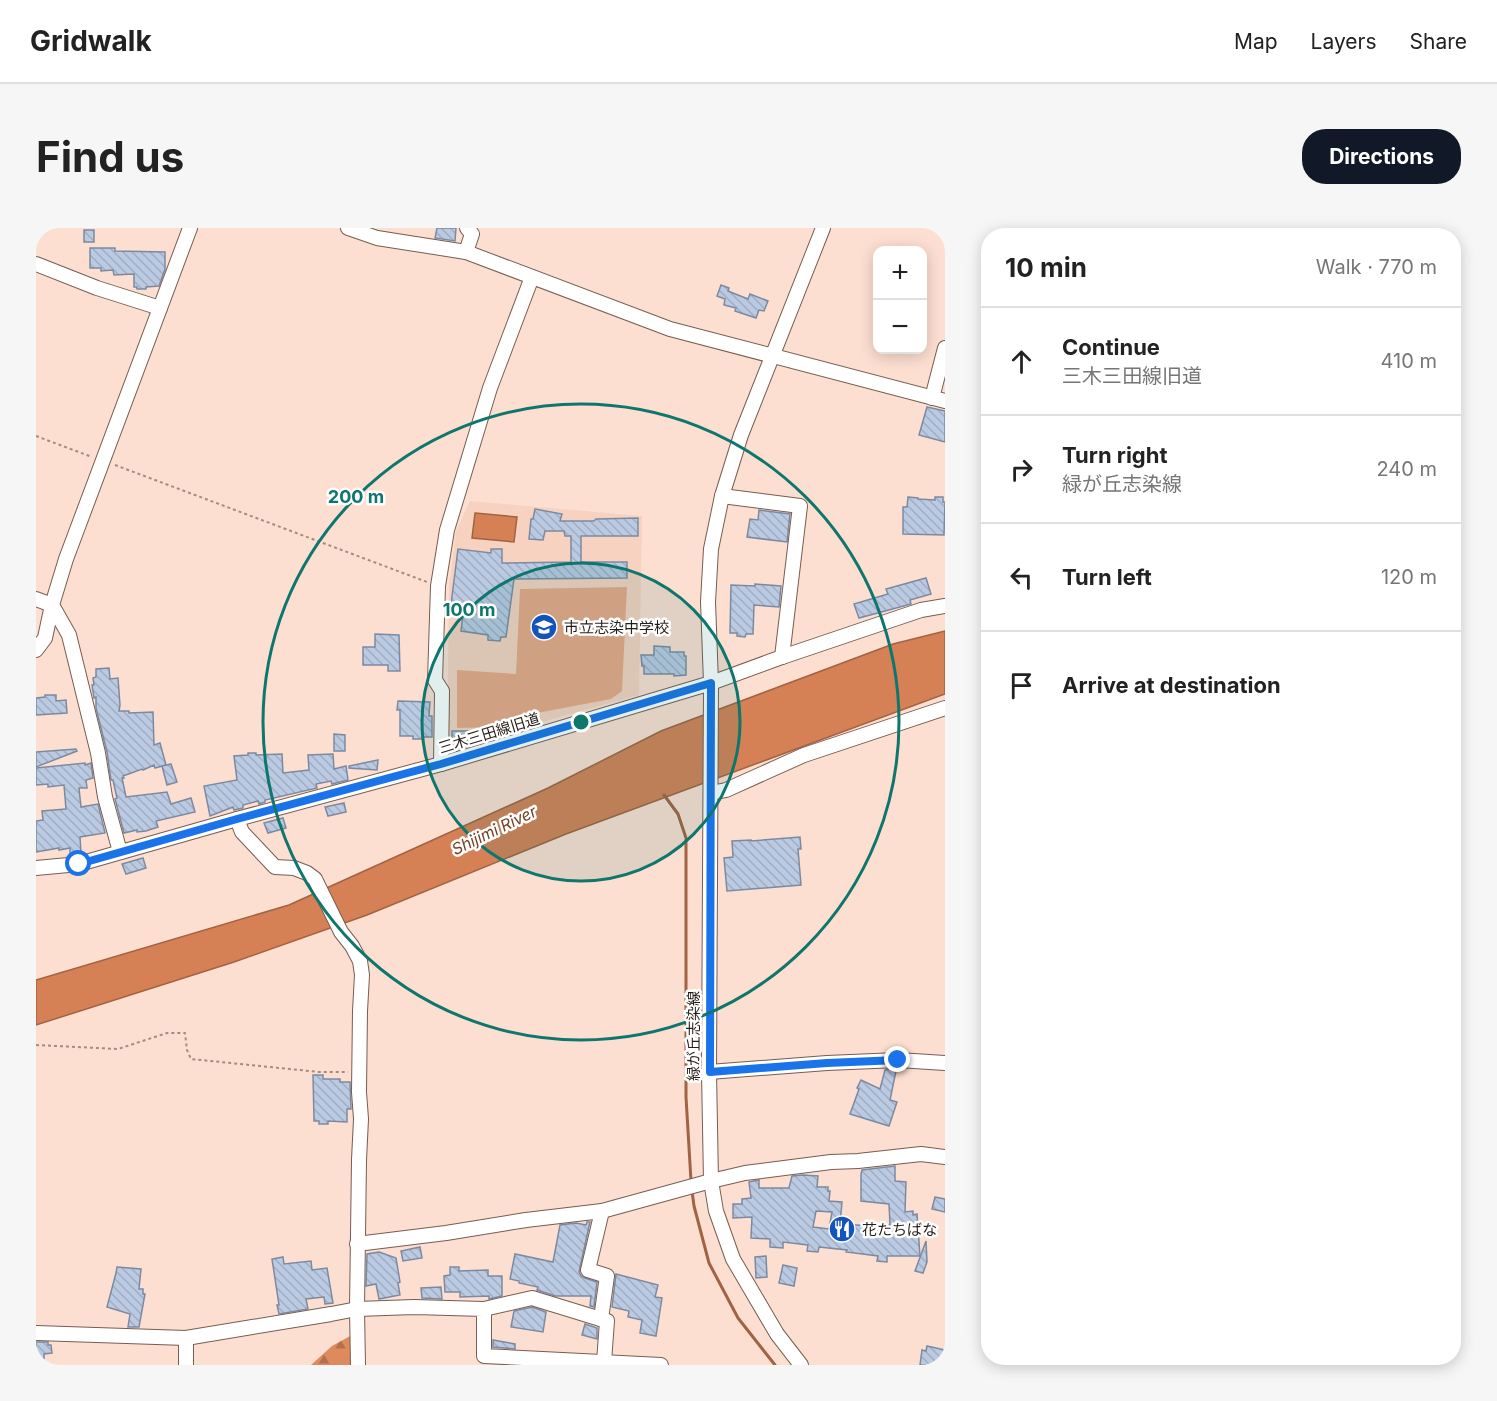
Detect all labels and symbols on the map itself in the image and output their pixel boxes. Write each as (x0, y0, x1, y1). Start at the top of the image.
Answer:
text: 200 m (328, 486, 384, 507)
text: 100 m (443, 599, 495, 620)
school or university icon: 市立志染中学校 (529, 612, 559, 642)
place label: 市立志染中学校 (564, 618, 669, 637)
street label: 三木三田線旧道 (436, 709, 542, 757)
centre of rings (571, 712, 591, 732)
water label: Shijimi River (448, 800, 541, 859)
route start (65, 850, 91, 876)
street label: 緑が丘志染線 (684, 991, 703, 1081)
route end (884, 1046, 910, 1072)
restaurant icon: 花たちばな (827, 1214, 857, 1244)
place label: 花たちばな (862, 1220, 937, 1239)

